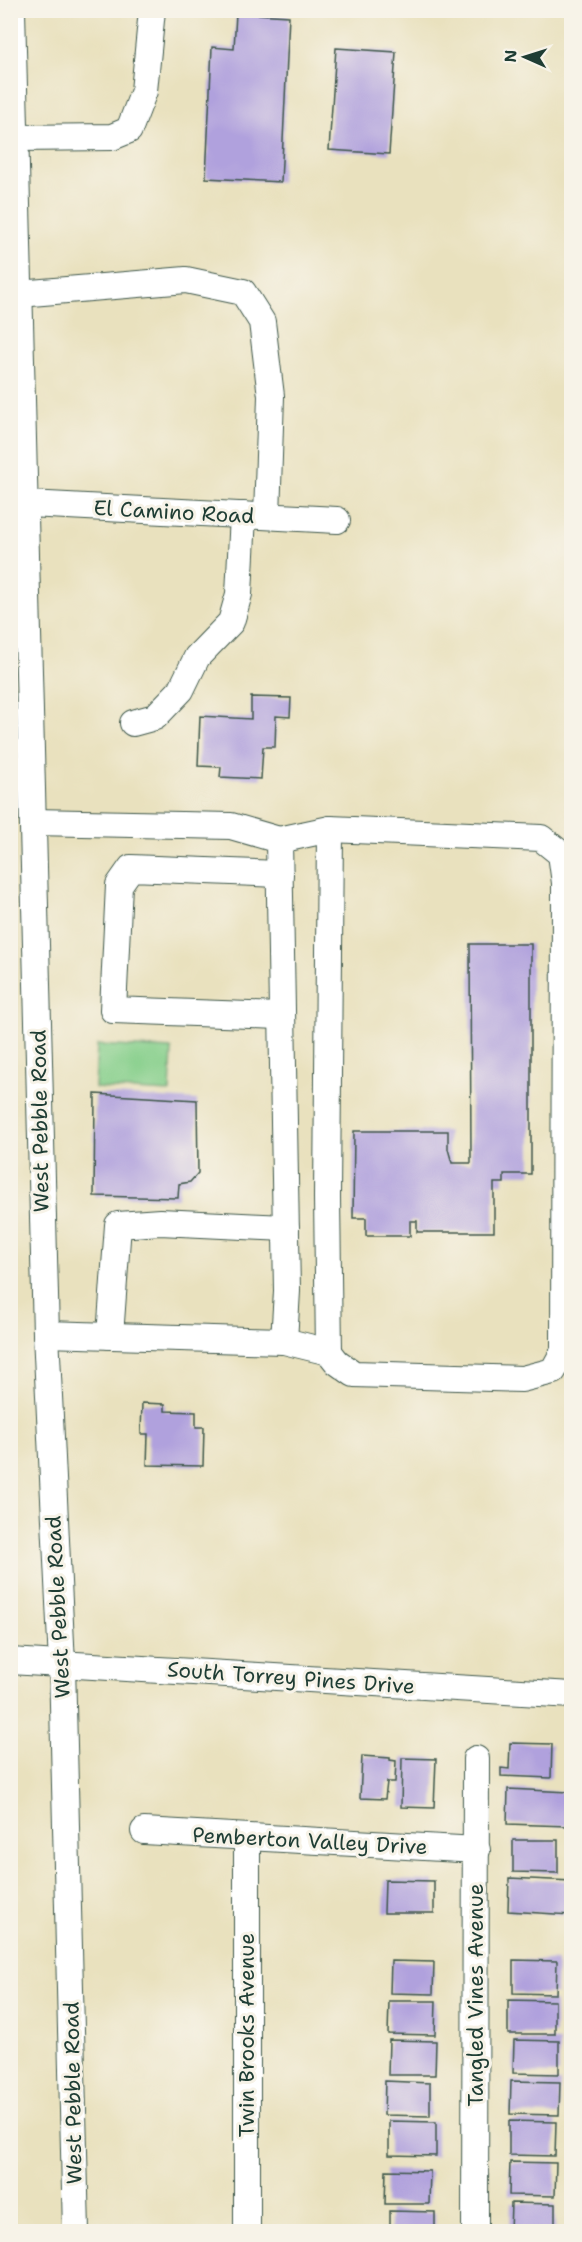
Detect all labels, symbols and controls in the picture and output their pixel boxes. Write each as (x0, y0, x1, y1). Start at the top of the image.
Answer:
north arrow (495, 27, 555, 87)
text: N (500, 49, 521, 63)
street label: El Camino Road (93, 494, 255, 530)
street label: West Pebble Road (24, 1029, 56, 1213)
street label: West Pebble Road (39, 1515, 77, 1699)
street label: South Torrey Pines Drive (166, 1655, 416, 1701)
street label: Pemberton Valley Drive (192, 1821, 428, 1861)
street label: Tangled Vines Avenue (462, 1883, 490, 2107)
street label: Twin Brooks Avenue (233, 1933, 261, 2137)
street label: West Pebble Road (57, 2001, 89, 2185)

